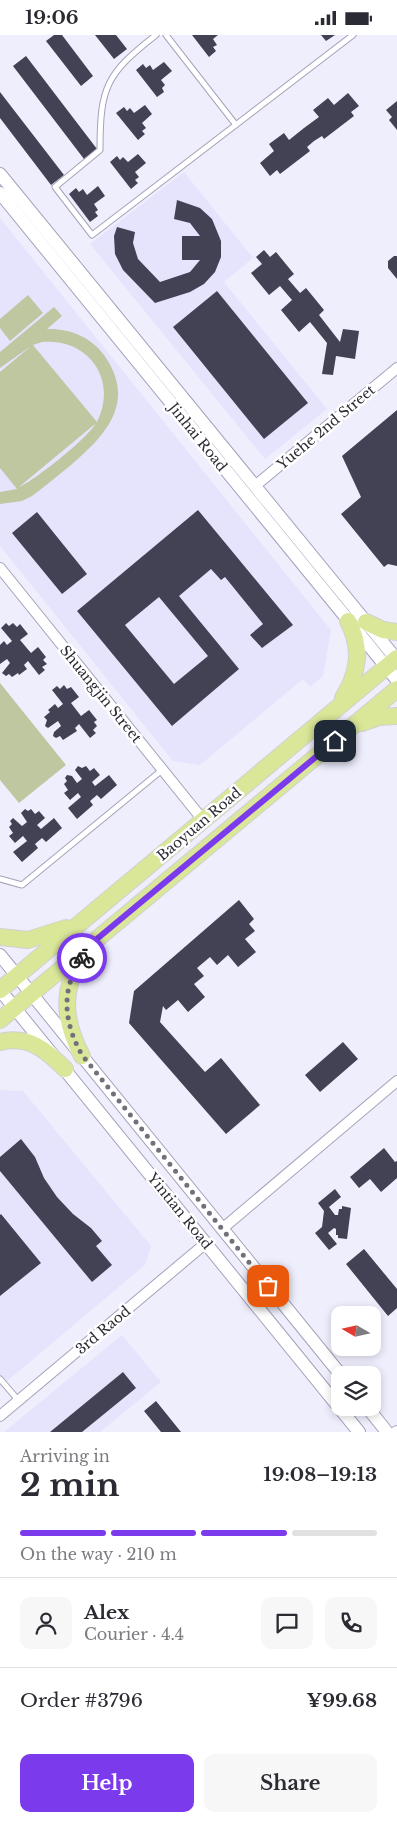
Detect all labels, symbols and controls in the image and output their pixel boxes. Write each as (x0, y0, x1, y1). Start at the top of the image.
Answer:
text: 19:06 (25, 6, 79, 29)
street label: Yuehe 2nd Street (273, 380, 379, 474)
street label: Jinhai Road (164, 397, 232, 475)
street label: Shuangjin Street (56, 642, 146, 747)
pin (314, 720, 356, 762)
icon: home (321, 727, 349, 755)
street label: Baoyuan Road (153, 783, 245, 864)
courier (57, 933, 107, 983)
icon: bike (68, 944, 96, 972)
street label: Yintian Road (143, 1168, 217, 1253)
pin (247, 1265, 289, 1307)
icon: bag (254, 1272, 282, 1300)
street label: 3rd Raod (72, 1302, 134, 1358)
north arrow (331, 1306, 381, 1356)
map controls (331, 1306, 381, 1416)
button: layers (331, 1366, 381, 1416)
text: Arriving in (20, 1446, 110, 1466)
text: 19:08–19:13 (263, 1463, 377, 1486)
text: 2 min (20, 1465, 120, 1505)
text: On the way · 210 m (20, 1544, 177, 1564)
button: person (20, 1597, 72, 1649)
button: chat (261, 1597, 313, 1649)
button: phone (325, 1597, 377, 1649)
text: Alex (84, 1601, 129, 1624)
text: Courier · 4.4 (84, 1624, 184, 1644)
text: Order #3796 (20, 1689, 143, 1712)
text: ¥99.68 (306, 1689, 377, 1712)
button: Help (20, 1754, 194, 1812)
button: Share (204, 1754, 377, 1812)

